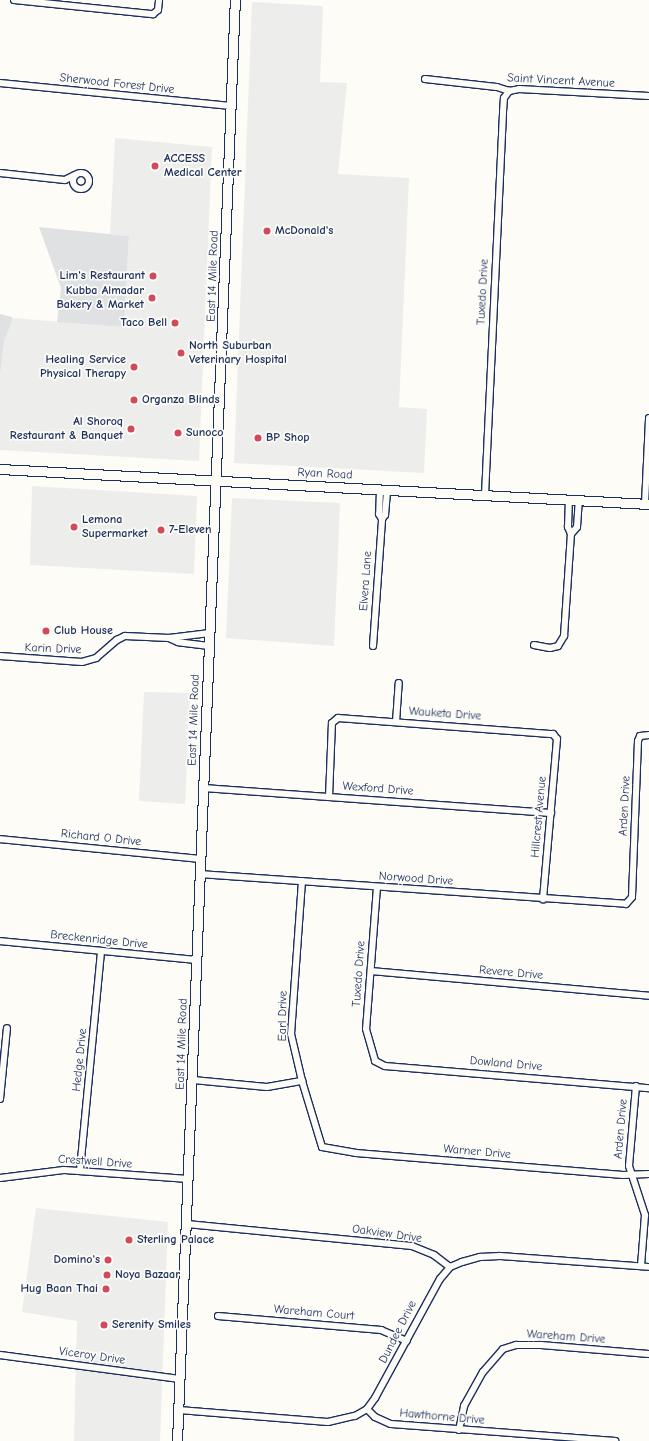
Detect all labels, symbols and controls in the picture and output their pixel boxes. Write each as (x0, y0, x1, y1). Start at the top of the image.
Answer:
street label: Sherwood Forest Drive (59, 71, 175, 97)
street label: Saint Vincent Avenue (507, 71, 615, 91)
place label: ACCESS Medical Center (164, 152, 242, 180)
marker: ACCESS Medical Center (149, 160, 161, 172)
place label: McDonald's (275, 224, 333, 238)
marker: McDonald's (262, 226, 272, 236)
street label: East 14 Mile Road (204, 230, 222, 322)
street label: Tuxedo Drive (474, 258, 492, 326)
place label: Lim's Restaurant (60, 269, 145, 283)
marker: Lim's Restaurant (148, 271, 158, 281)
place label: Kubba Almadar Bakery & Market (57, 284, 144, 312)
marker: Kubba Almadar Bakery & Market (147, 293, 157, 303)
place label: Taco Bell (121, 316, 167, 330)
marker: Taco Bell (170, 318, 180, 328)
place label: North Suburban Veterinary Hospital (189, 339, 287, 367)
marker: North Suburban Veterinary Hospital (176, 348, 186, 358)
place label: Healing Service Physical Therapy (40, 353, 126, 381)
marker: Healing Service Physical Therapy (129, 362, 139, 372)
place label: Organza Blinds (142, 393, 220, 407)
marker: Organza Blinds (129, 395, 139, 405)
place label: Al Shoroq Restaurant & Banquet (10, 415, 123, 443)
marker: Al Shoroq Restaurant & Banquet (126, 424, 136, 434)
place label: Sunoco (186, 426, 223, 440)
marker: Sunoco (173, 428, 183, 438)
place label: BP Shop (266, 431, 310, 445)
marker: BP Shop (253, 433, 263, 443)
street label: Ryan Road (297, 465, 353, 483)
place label: Lemona Supermarket (82, 513, 148, 541)
marker: Lemona Supermarket (69, 522, 79, 532)
place label: 7-Eleven (169, 523, 211, 537)
marker: 7-Eleven (156, 525, 166, 535)
street label: Elvera Lane (357, 551, 375, 611)
place label: Club House (54, 624, 113, 638)
marker: Club House (41, 626, 51, 636)
street label: Karin Drive (24, 641, 82, 657)
street label: East 14 Mile Road (185, 674, 203, 766)
street label: Wauketa Drive (408, 704, 482, 724)
street label: Hillcrest Avenue (528, 776, 550, 858)
street label: Arden Drive (616, 776, 634, 836)
street label: Wexford Drive (342, 779, 414, 799)
street label: Richard O Drive (60, 827, 142, 849)
street label: Norwood Drive (378, 869, 454, 889)
street label: Breckenridge Drive (50, 928, 148, 952)
street label: Tuxedo Drive (350, 940, 368, 1008)
street label: Revere Drive (478, 963, 544, 983)
street label: Earl Drive (275, 991, 291, 1041)
street label: East 14 Mile Road (173, 998, 191, 1090)
street label: Hedge Drive (70, 1028, 90, 1092)
street label: Dowland Drive (469, 1054, 543, 1074)
street label: Arden Drive (611, 1098, 631, 1160)
street label: Warner Drive (443, 1142, 511, 1162)
street label: Crestwell Drive (57, 1152, 133, 1172)
street label: Oakview Drive (351, 1222, 423, 1246)
place label: Sterling Palace (137, 1233, 214, 1247)
marker: Sterling Palace (124, 1235, 134, 1245)
place label: Domino's (54, 1253, 100, 1267)
marker: Domino's (103, 1255, 113, 1265)
place label: Noya Bazaar (115, 1268, 180, 1282)
marker: Noya Bazaar (102, 1270, 112, 1280)
place label: Hug Baan Thai (20, 1282, 98, 1296)
marker: Hug Baan Thai (101, 1284, 111, 1294)
street label: Dundee Drive (376, 1298, 420, 1366)
street label: Wareham Court (273, 1302, 355, 1324)
place label: Serenity Smiles (112, 1318, 191, 1332)
marker: Serenity Smiles (99, 1320, 109, 1330)
street label: Wareham Drive (526, 1327, 606, 1347)
street label: Viceroy Drive (58, 1344, 126, 1368)
street label: Hawthorne Drive (399, 1406, 485, 1428)

